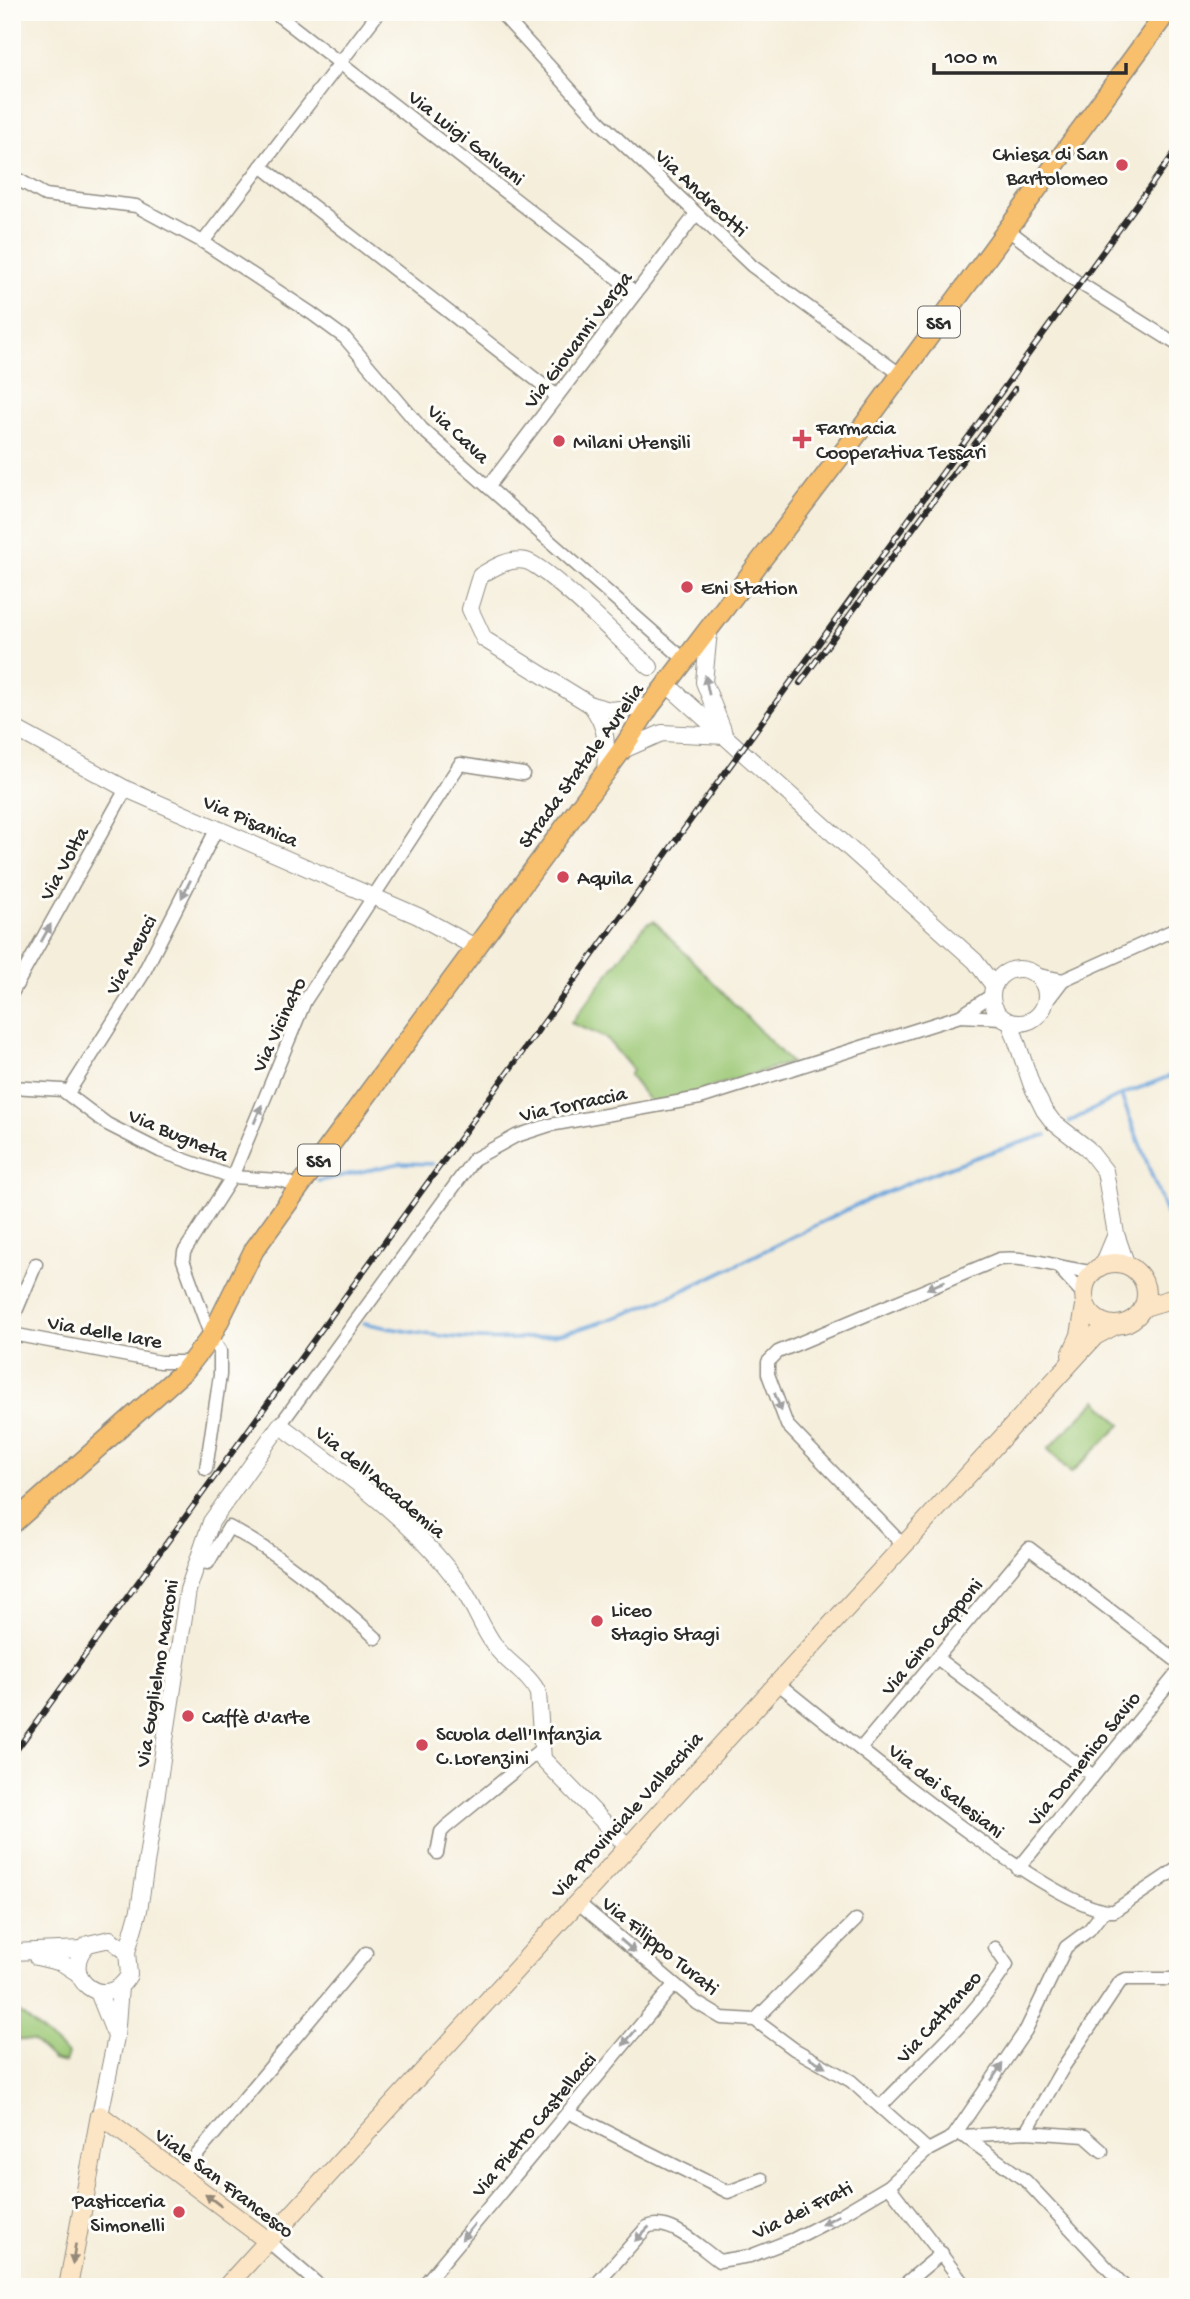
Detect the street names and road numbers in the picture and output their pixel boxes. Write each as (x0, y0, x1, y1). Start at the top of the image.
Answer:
street label: Via Luigi Galvani (401, 86, 528, 193)
street label: Via Andreotti (647, 144, 751, 244)
street label: Via Giovanni Verga (519, 266, 640, 416)
road number: SS1 (918, 306, 960, 338)
street label: Via Cava (419, 400, 494, 472)
street label: Strada Statale Aurelia (514, 678, 652, 855)
street label: Via Pisanica (197, 791, 302, 856)
street label: Via Volta (35, 822, 97, 907)
street label: Via Meucci (101, 911, 165, 1001)
street label: Via Vicinato (248, 974, 314, 1078)
street label: Via Torraccia (517, 1083, 631, 1130)
street label: Via Bugneta (123, 1105, 233, 1170)
road number: SS1 (298, 1144, 340, 1176)
street label: Via delle Iare (44, 1312, 165, 1357)
street label: Via dell'Accademia (307, 1421, 450, 1547)
street label: Via Gino Capponi (877, 1574, 990, 1703)
street label: Via Guglielmo Marconi (132, 1578, 187, 1770)
street label: Via Domenico Savio (1023, 1687, 1148, 1834)
street label: Via Provinciale Vallecchia (547, 1727, 711, 1906)
street label: Via dei Salesiani (881, 1739, 1008, 1846)
street label: Via Filippo Turati (594, 1892, 723, 2003)
street label: Via Cattaneo (892, 1967, 989, 2071)
street label: Via Pietro Castellacci (467, 2049, 604, 2205)
street label: Viale San Francesco (147, 2124, 298, 2245)
street label: Via dei Frati (748, 2177, 858, 2248)

